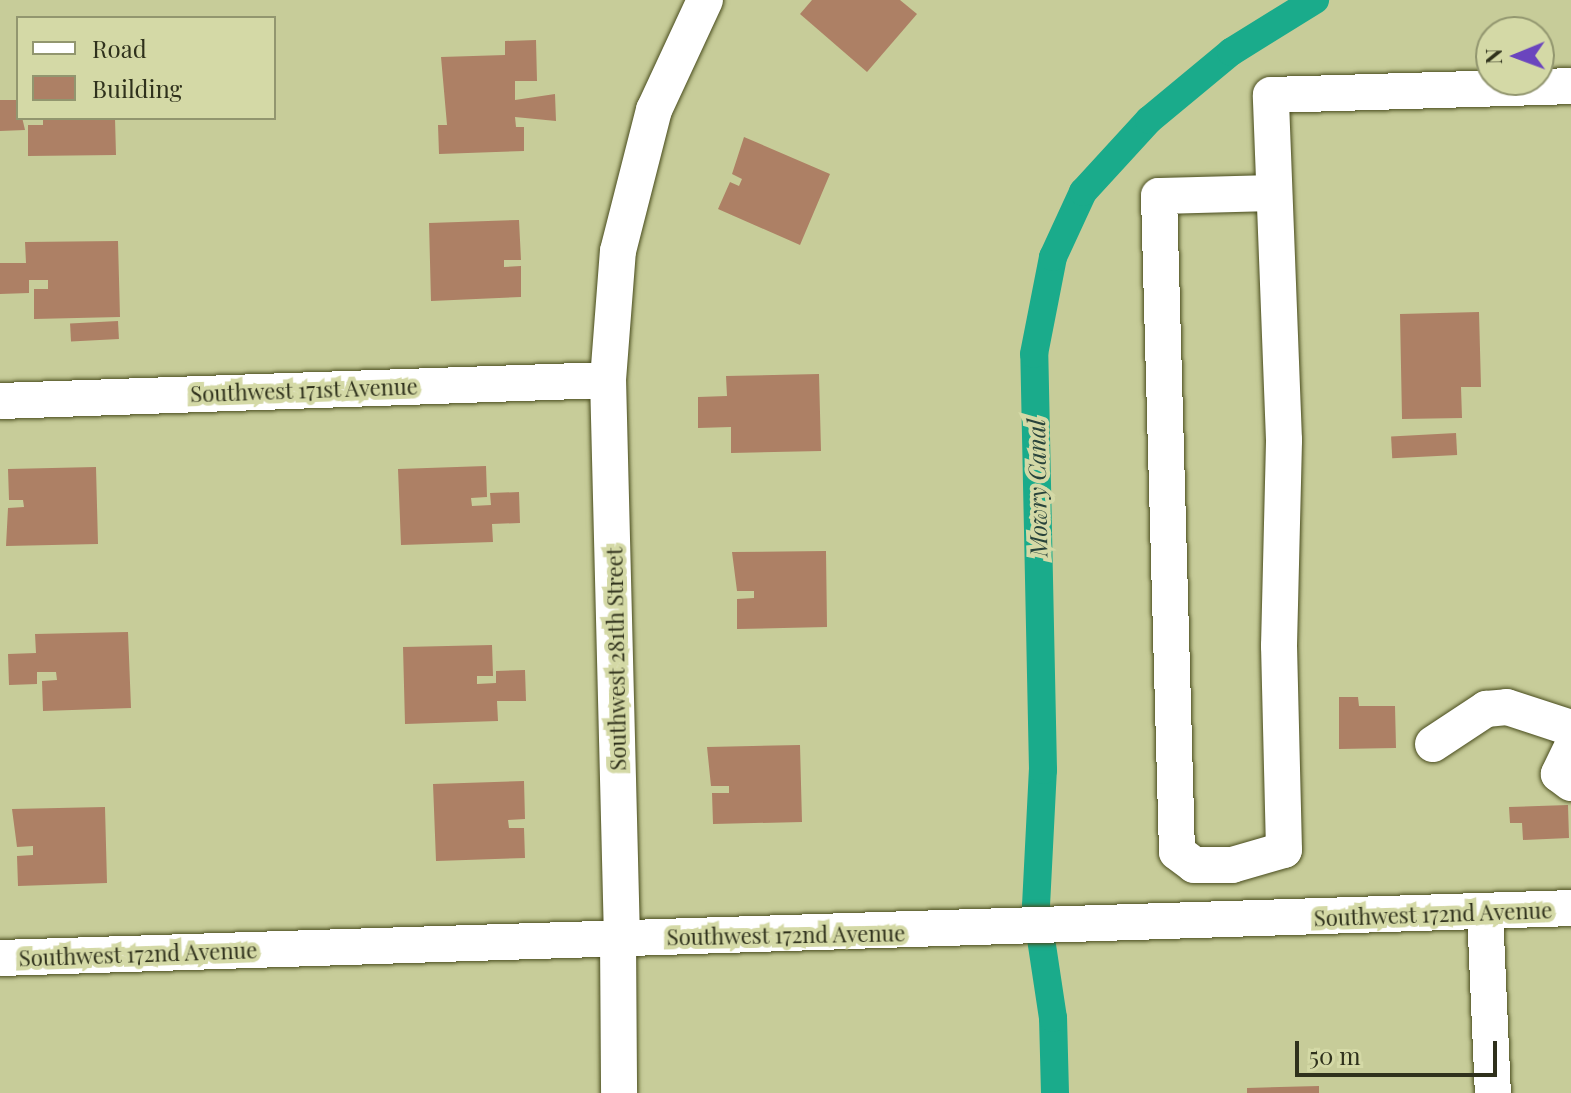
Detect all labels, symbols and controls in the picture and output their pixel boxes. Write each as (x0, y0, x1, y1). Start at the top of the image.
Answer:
legend (16, 16, 276, 120)
north arrow (1475, 16, 1555, 96)
text: Road (92, 32, 147, 64)
text: N (1478, 48, 1508, 65)
text: Building (92, 72, 182, 104)
street label: Southwest 171st Avenue (189, 373, 419, 407)
water label: Mowry Canal (1021, 419, 1053, 557)
street label: Southwest 281th Street (601, 547, 631, 771)
street label: Southwest 172nd Avenue (1313, 897, 1553, 931)
street label: Southwest 172nd Avenue (666, 920, 906, 950)
street label: Southwest 172nd Avenue (18, 937, 258, 971)
scale bar (1299, 1025, 1501, 1075)
text: 50 m (1309, 1039, 1361, 1071)

